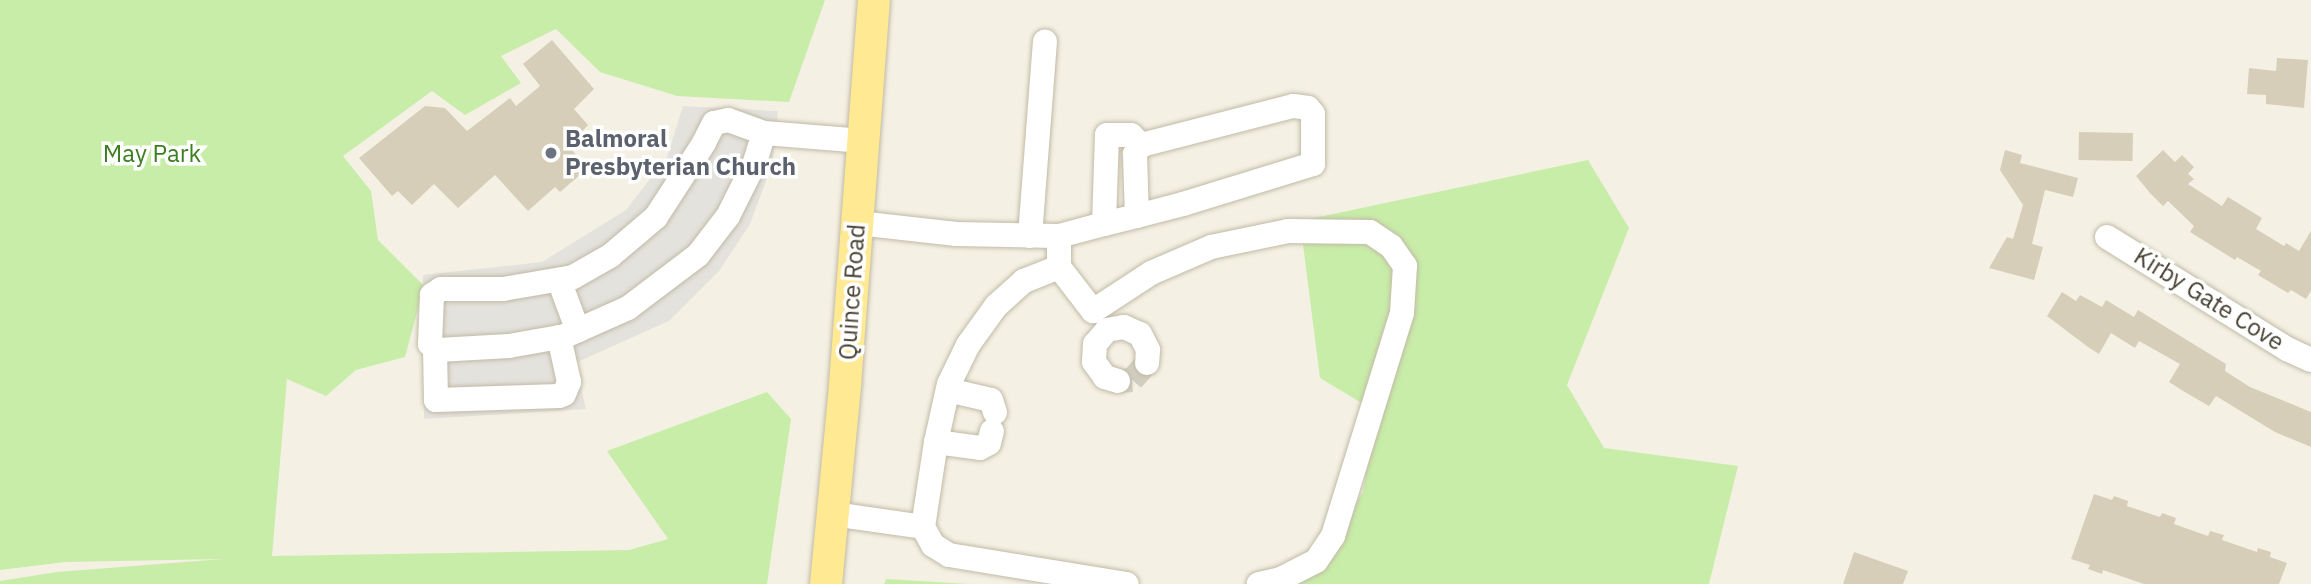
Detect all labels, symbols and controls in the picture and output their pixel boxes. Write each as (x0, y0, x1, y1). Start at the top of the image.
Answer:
place label: Balmoral Presbyterian Church (565, 125, 796, 181)
park label: May Park (103, 140, 201, 168)
marker: Balmoral Presbyterian Church (543, 145, 559, 161)
street label: Quince Road (833, 223, 871, 361)
street label: Kirby Gate Cove (2129, 241, 2289, 357)

